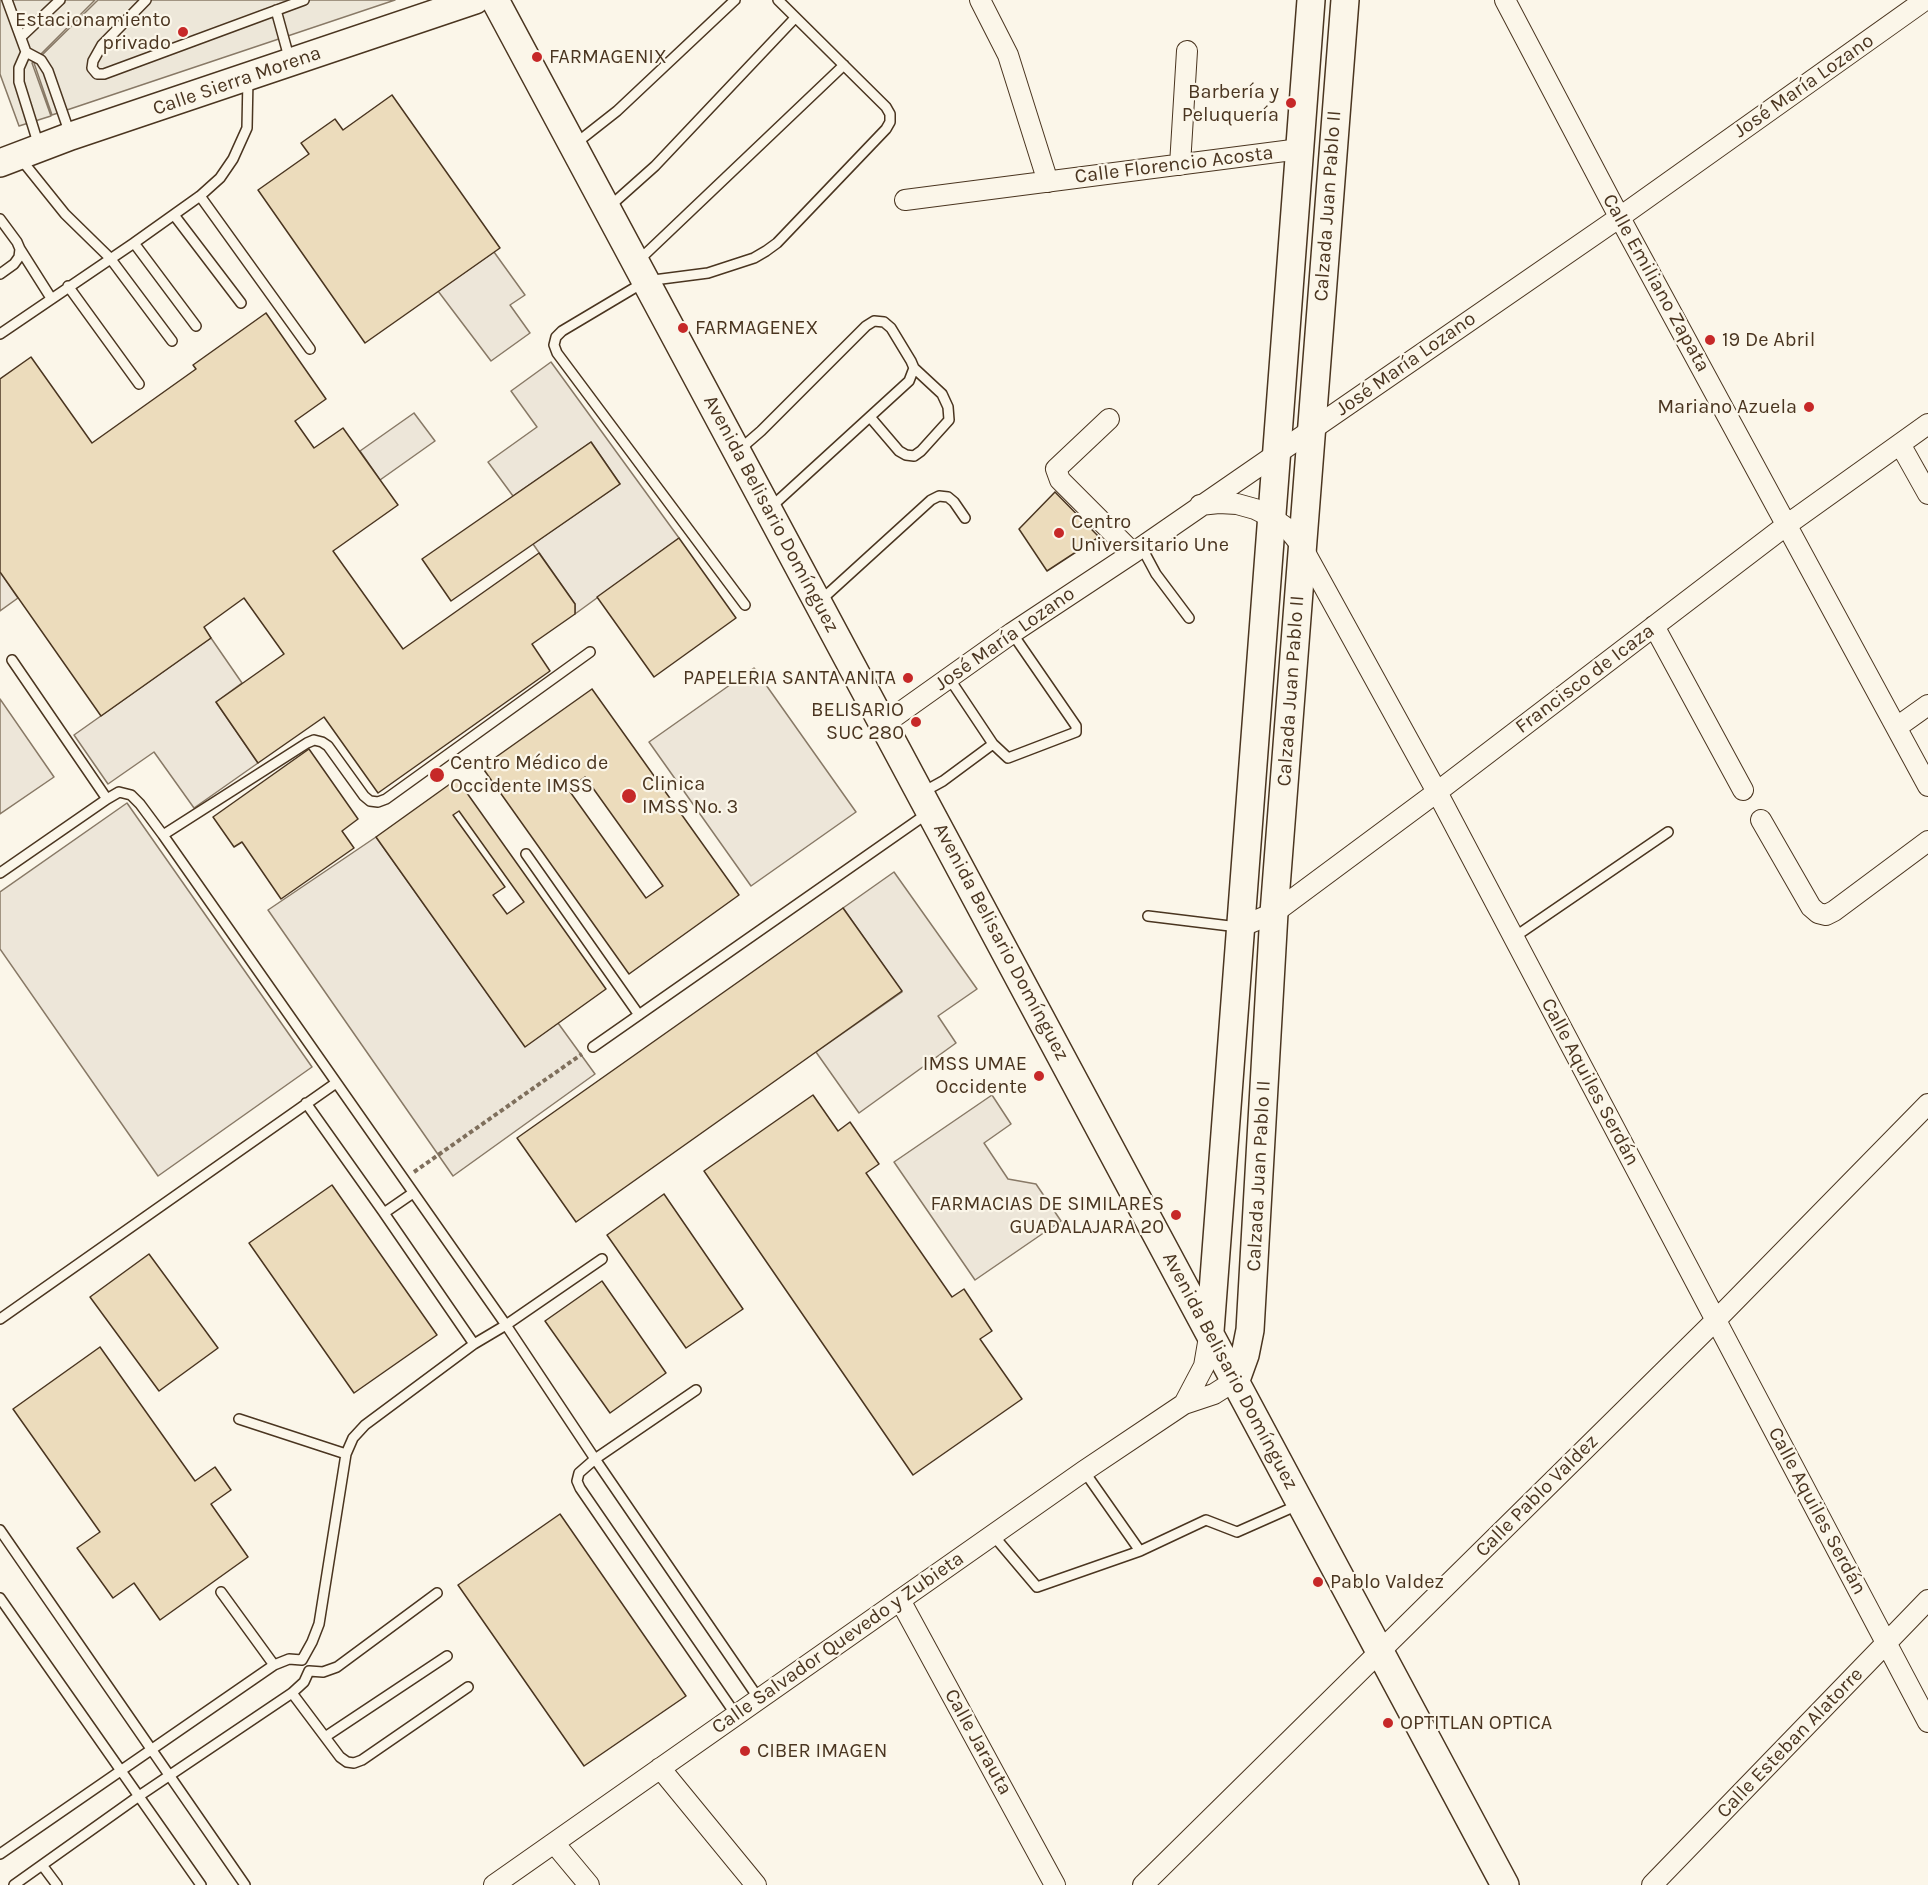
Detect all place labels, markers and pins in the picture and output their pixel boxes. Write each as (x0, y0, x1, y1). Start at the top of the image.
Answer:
place label: Estacionamiento privado (15, 8, 171, 55)
marker: Estacionamiento privado (176, 25, 190, 39)
place label: FARMAGENIX (549, 45, 667, 69)
marker: FARMAGENIX (530, 50, 544, 64)
place label: Barbería y Peluquería (1182, 80, 1279, 127)
marker: Barbería y Peluquería (1284, 96, 1298, 110)
place label: FARMAGENEX (695, 316, 818, 340)
marker: FARMAGENEX (676, 321, 690, 335)
place label: 19 De Abril (1722, 328, 1815, 352)
marker: 19 De Abril (1703, 333, 1717, 347)
place label: Mariano Azuela (1657, 395, 1797, 419)
marker: Mariano Azuela (1802, 400, 1816, 414)
place label: Centro Universitario Une (1071, 510, 1229, 557)
marker: Centro Universitario Une (1052, 526, 1066, 540)
place label: PAPELERIA SANTA ANITA (683, 666, 896, 690)
marker: PAPELERIA SANTA ANITA (901, 671, 915, 685)
place label: BELISARIO SUC 280 (811, 698, 904, 745)
marker: BELISARIO SUC 280 (909, 715, 923, 729)
place label: Centro Médico de Occidente IMSS (450, 751, 608, 798)
marker: Centro Médico de Occidente IMSS (428, 766, 446, 784)
place label: Clinica IMSS No. 3 (642, 772, 738, 819)
marker: Clinica IMSS No. 3 (620, 787, 638, 805)
place label: IMSS UMAE Occidente (923, 1052, 1027, 1099)
marker: IMSS UMAE Occidente (1032, 1069, 1046, 1083)
place label: FARMACIAS DE SIMILARES GUADALAJARA 20 (930, 1192, 1164, 1239)
marker: FARMACIAS DE SIMILARES GUADALAJARA 20 (1169, 1208, 1183, 1222)
place label: Pablo Valdez (1330, 1570, 1444, 1594)
marker: Pablo Valdez (1311, 1575, 1325, 1589)
place label: OPTITLAN OPTICA (1400, 1711, 1552, 1735)
marker: OPTITLAN OPTICA (1381, 1716, 1395, 1730)
place label: CIBER IMAGEN (757, 1739, 887, 1763)
marker: CIBER IMAGEN (738, 1744, 752, 1758)

